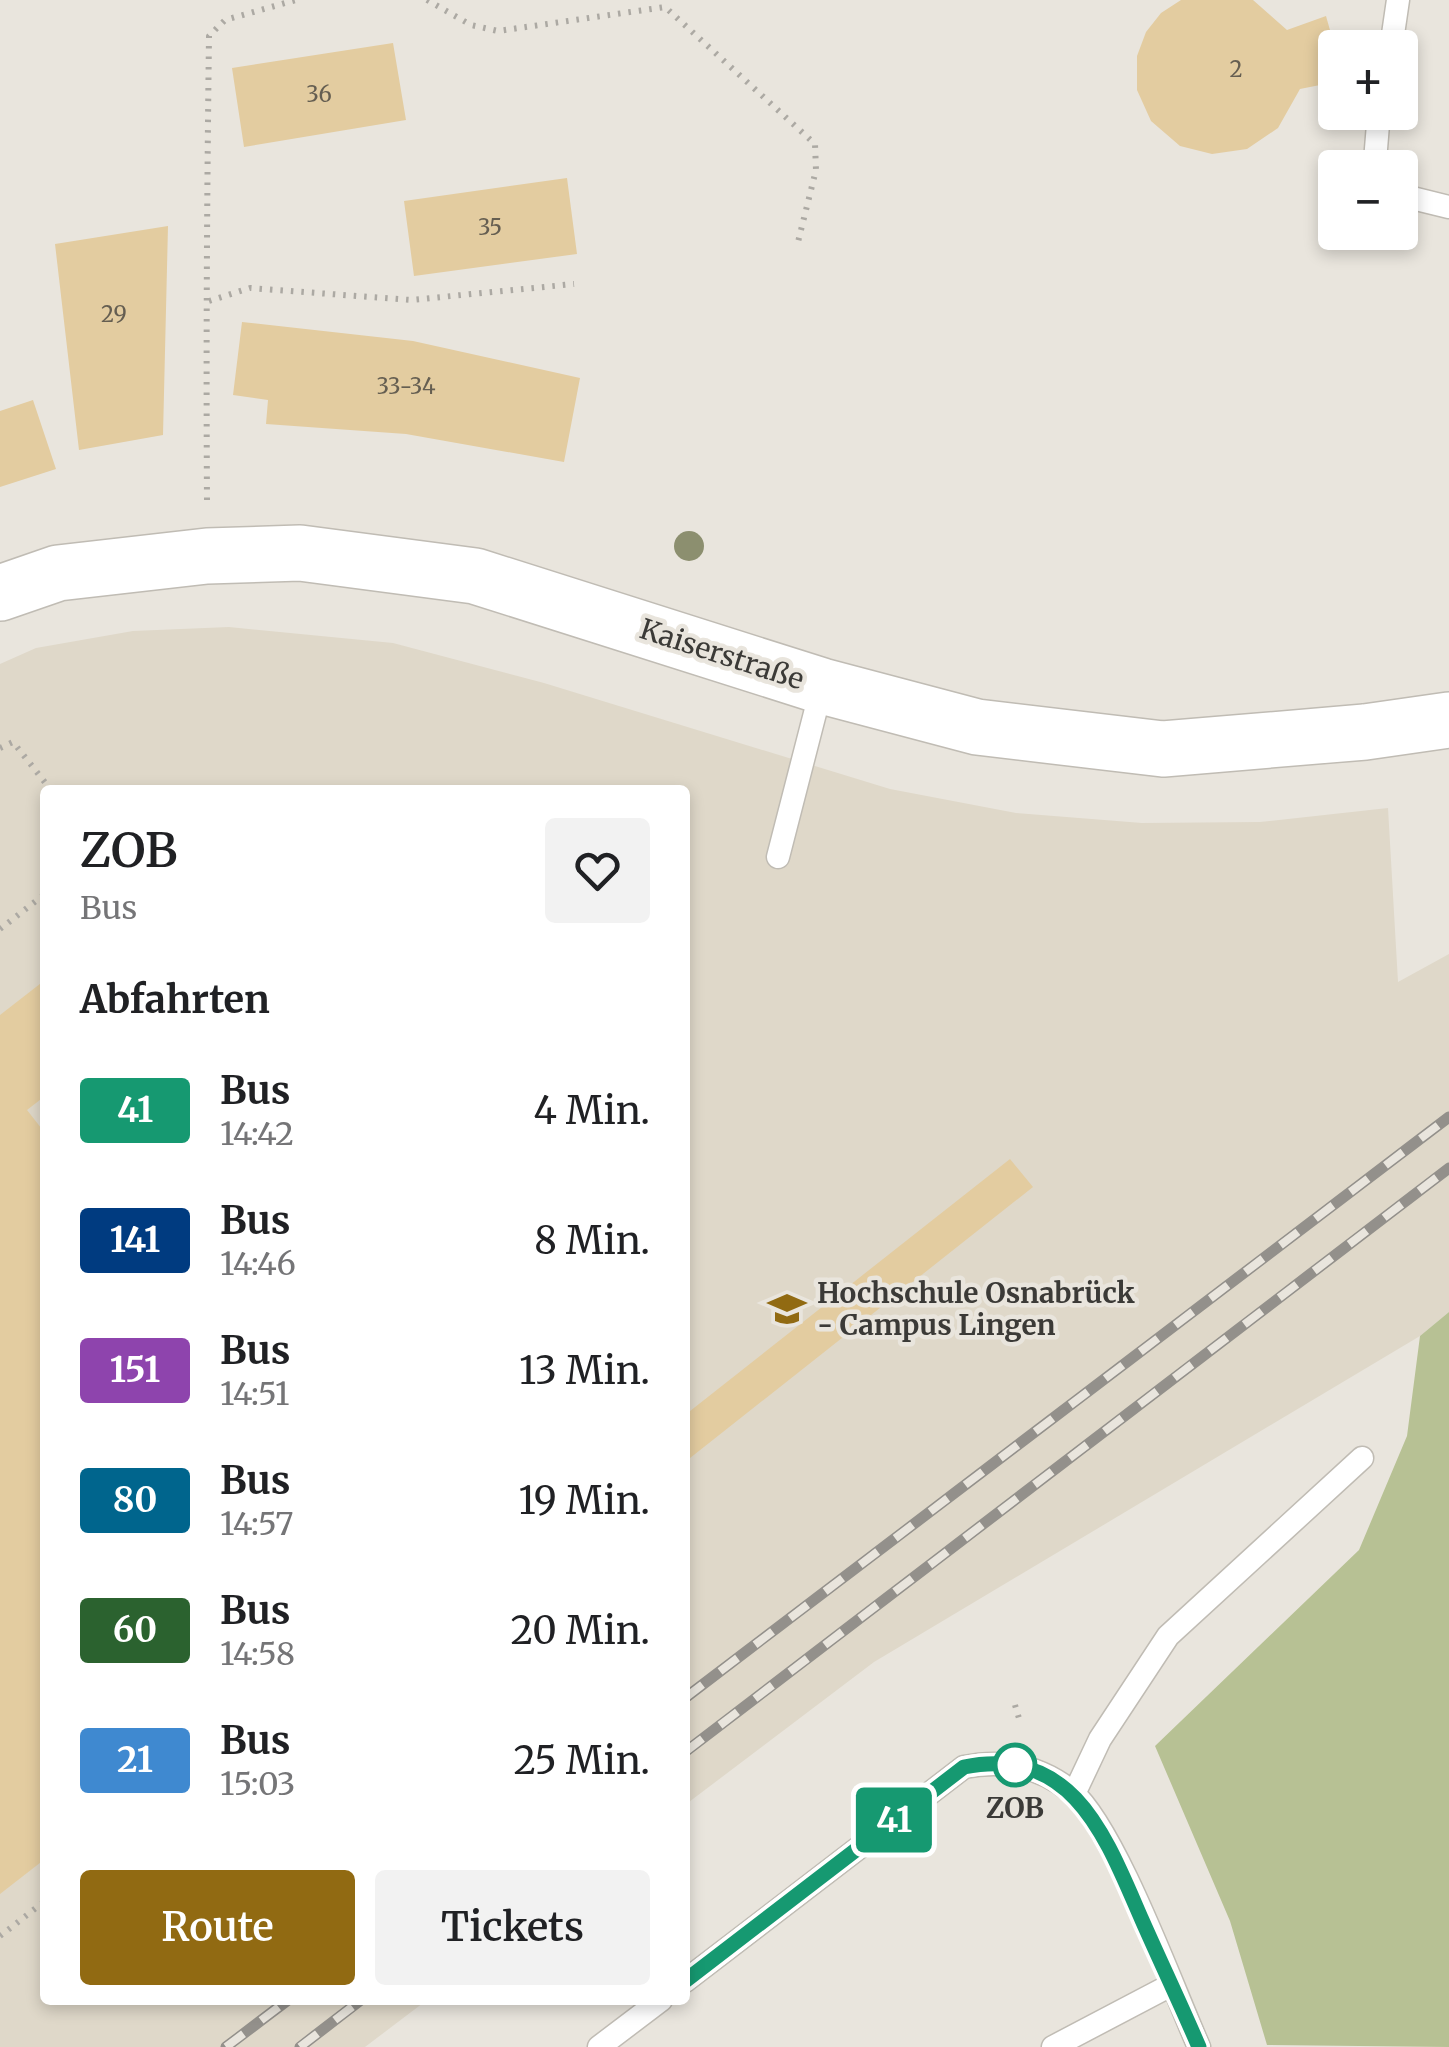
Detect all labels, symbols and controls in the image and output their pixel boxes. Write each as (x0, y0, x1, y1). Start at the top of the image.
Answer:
map controls (1318, 30, 1418, 250)
button: + (1318, 30, 1418, 130)
house number: 2 (1229, 55, 1243, 83)
house number: 36 (306, 80, 332, 108)
button: − (1318, 150, 1418, 250)
house number: 35 (478, 213, 502, 241)
house number: 29 (101, 300, 127, 328)
house number: 33-34 (376, 372, 436, 400)
street label: Kaiserstraße (635, 611, 809, 697)
button: heart (545, 818, 650, 923)
text: ZOB (80, 820, 178, 880)
text: Bus (80, 888, 137, 928)
text: Abfahrten (80, 976, 270, 1023)
text: Bus (220, 1067, 290, 1114)
text: 4 Min. (533, 1087, 650, 1134)
text: 41 (117, 1088, 153, 1132)
text: 14:42 (220, 1114, 294, 1154)
text: Bus (220, 1197, 290, 1244)
text: 8 Min. (534, 1217, 650, 1264)
text: 141 (110, 1218, 160, 1262)
text: 14:46 (220, 1244, 296, 1284)
place label: Hochschule Osnabrück - Campus Lingen (817, 1275, 1136, 1343)
school or university icon: Hochschule Osnabrück - Campus Lingen (766, 1288, 808, 1330)
text: Bus (220, 1327, 290, 1374)
text: 13 Min. (519, 1347, 650, 1394)
text: 151 (110, 1348, 160, 1392)
text: 14:51 (220, 1374, 289, 1414)
text: Bus (220, 1457, 290, 1504)
text: 19 Min. (518, 1477, 650, 1524)
text: 80 (113, 1478, 157, 1522)
text: 14:57 (220, 1504, 293, 1544)
text: Bus (220, 1587, 290, 1634)
text: 20 Min. (511, 1607, 650, 1654)
text: 60 (113, 1608, 157, 1652)
text: 14:58 (220, 1634, 295, 1674)
text: Bus (220, 1717, 290, 1764)
text: 25 Min. (513, 1737, 650, 1784)
text: 21 (117, 1738, 153, 1782)
marker: ZOB (994, 1744, 1036, 1786)
text: 15:03 (220, 1764, 295, 1804)
line badge: 41 (849, 1788, 939, 1852)
place label: ZOB (986, 1790, 1044, 1826)
text: 41 (876, 1798, 912, 1842)
button: Route (80, 1870, 355, 1985)
button: Tickets (375, 1870, 650, 1985)

